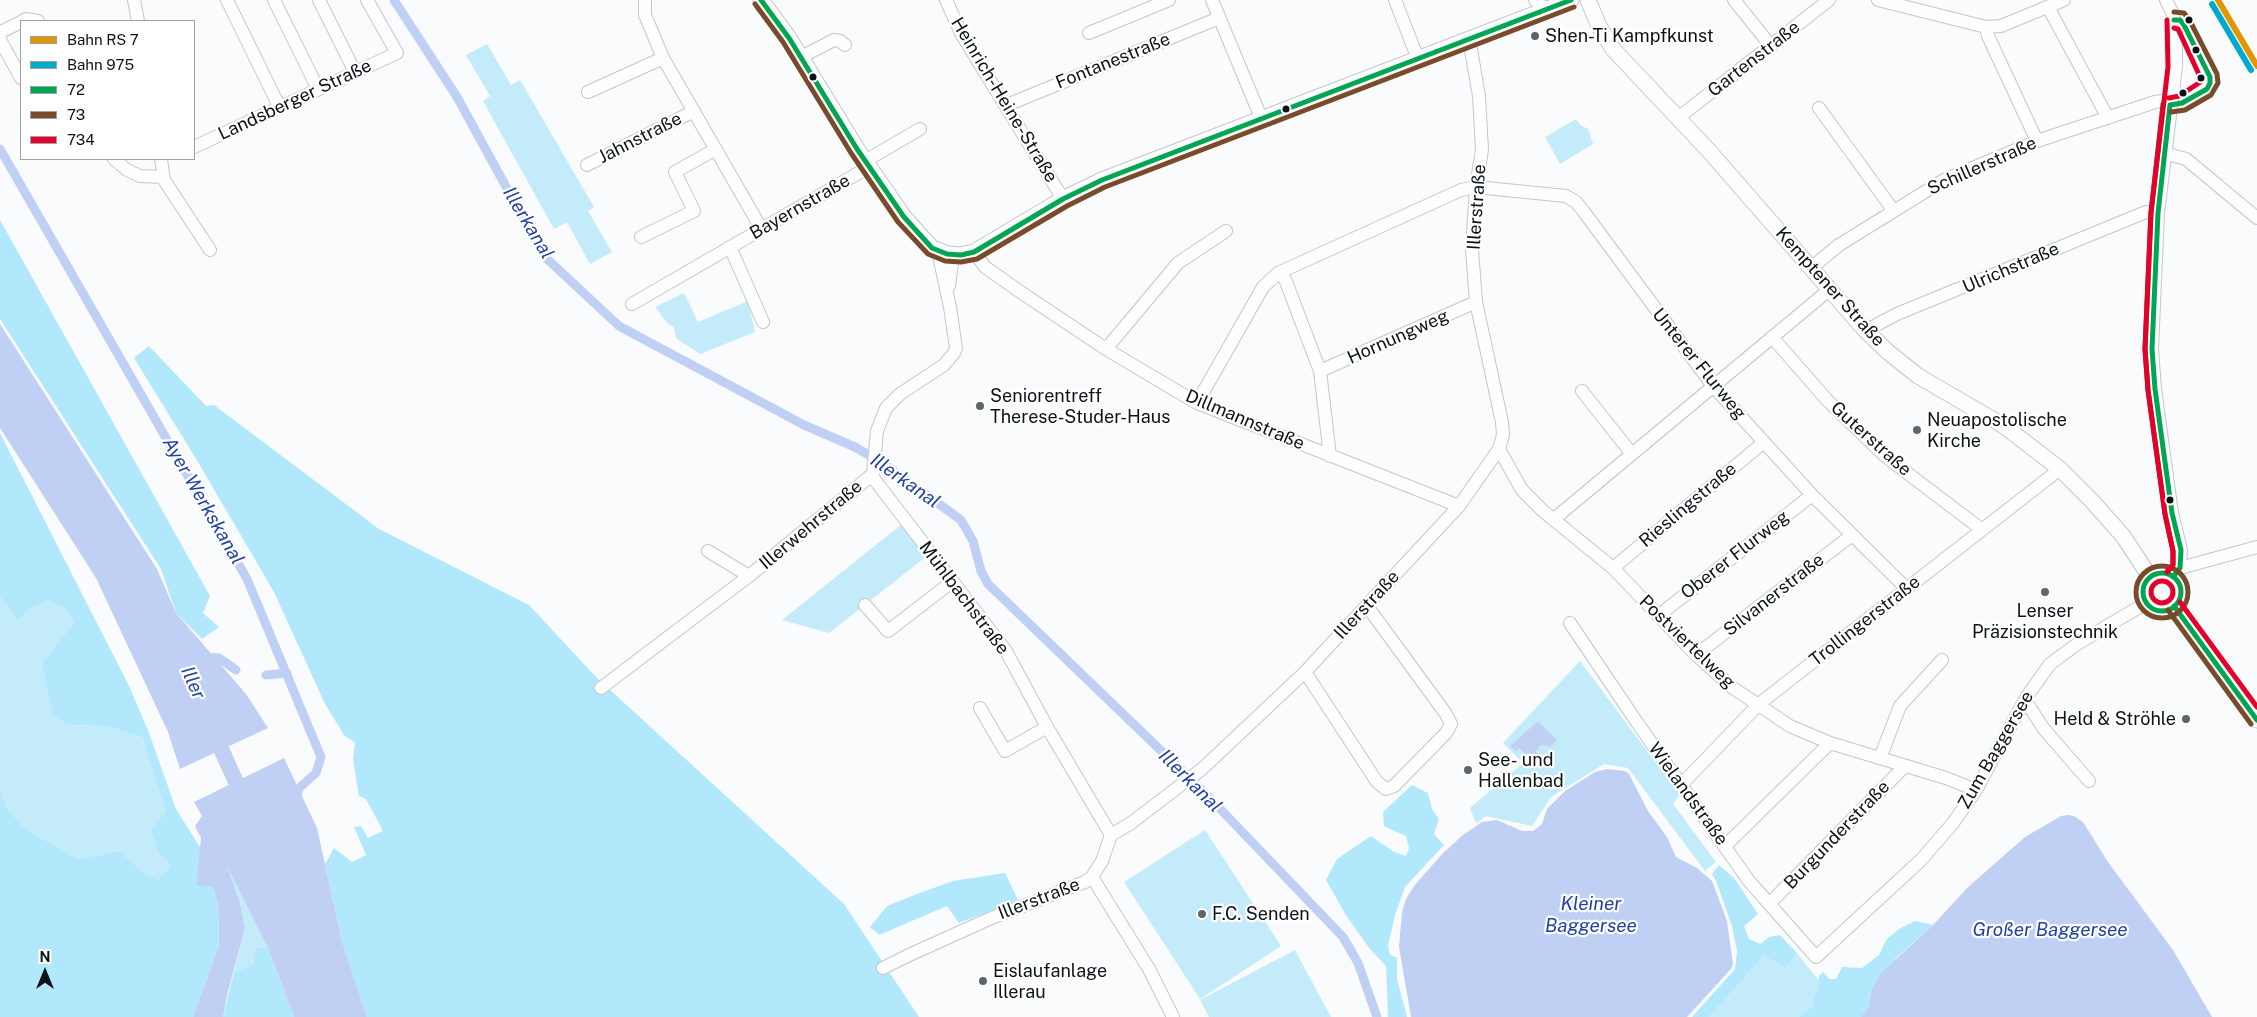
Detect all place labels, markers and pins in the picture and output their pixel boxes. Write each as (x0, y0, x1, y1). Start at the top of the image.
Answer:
unlabelled marker (2184, 15, 2194, 25)
place label: Shen-Ti Kampfkunst (1545, 25, 1714, 47)
marker: Shen-Ti Kampfkunst (1529, 30, 1541, 42)
unlabelled marker (2191, 45, 2201, 55)
unlabelled marker (808, 72, 818, 82)
unlabelled marker (2196, 73, 2206, 83)
unlabelled marker (2178, 88, 2188, 98)
unlabelled marker (1281, 104, 1291, 114)
place label: Seniorentreff Therese-Studer-Haus (990, 385, 1170, 428)
marker: Seniorentreff Therese-Studer-Haus (974, 400, 986, 412)
place label: Neuapostolische Kirche (1927, 409, 2067, 452)
marker: Neuapostolische Kirche (1911, 424, 1923, 436)
unlabelled marker (2165, 495, 2175, 505)
marker: Lenser Präzisionstechnik (2039, 586, 2051, 598)
place label: Lenser Präzisionstechnik (1972, 600, 2118, 642)
place label: Held & Ströhle (2054, 708, 2176, 730)
marker: Held & Ströhle (2180, 713, 2192, 725)
place label: See- und Hallenbad (1478, 749, 1564, 792)
marker: See- und Hallenbad (1462, 764, 1474, 776)
place label: F.C. Senden (1212, 903, 1310, 925)
marker: F.C. Senden (1196, 908, 1208, 920)
place label: Eislaufanlage Illerau (993, 960, 1107, 1002)
marker: Eislaufanlage Illerau (977, 975, 989, 987)

